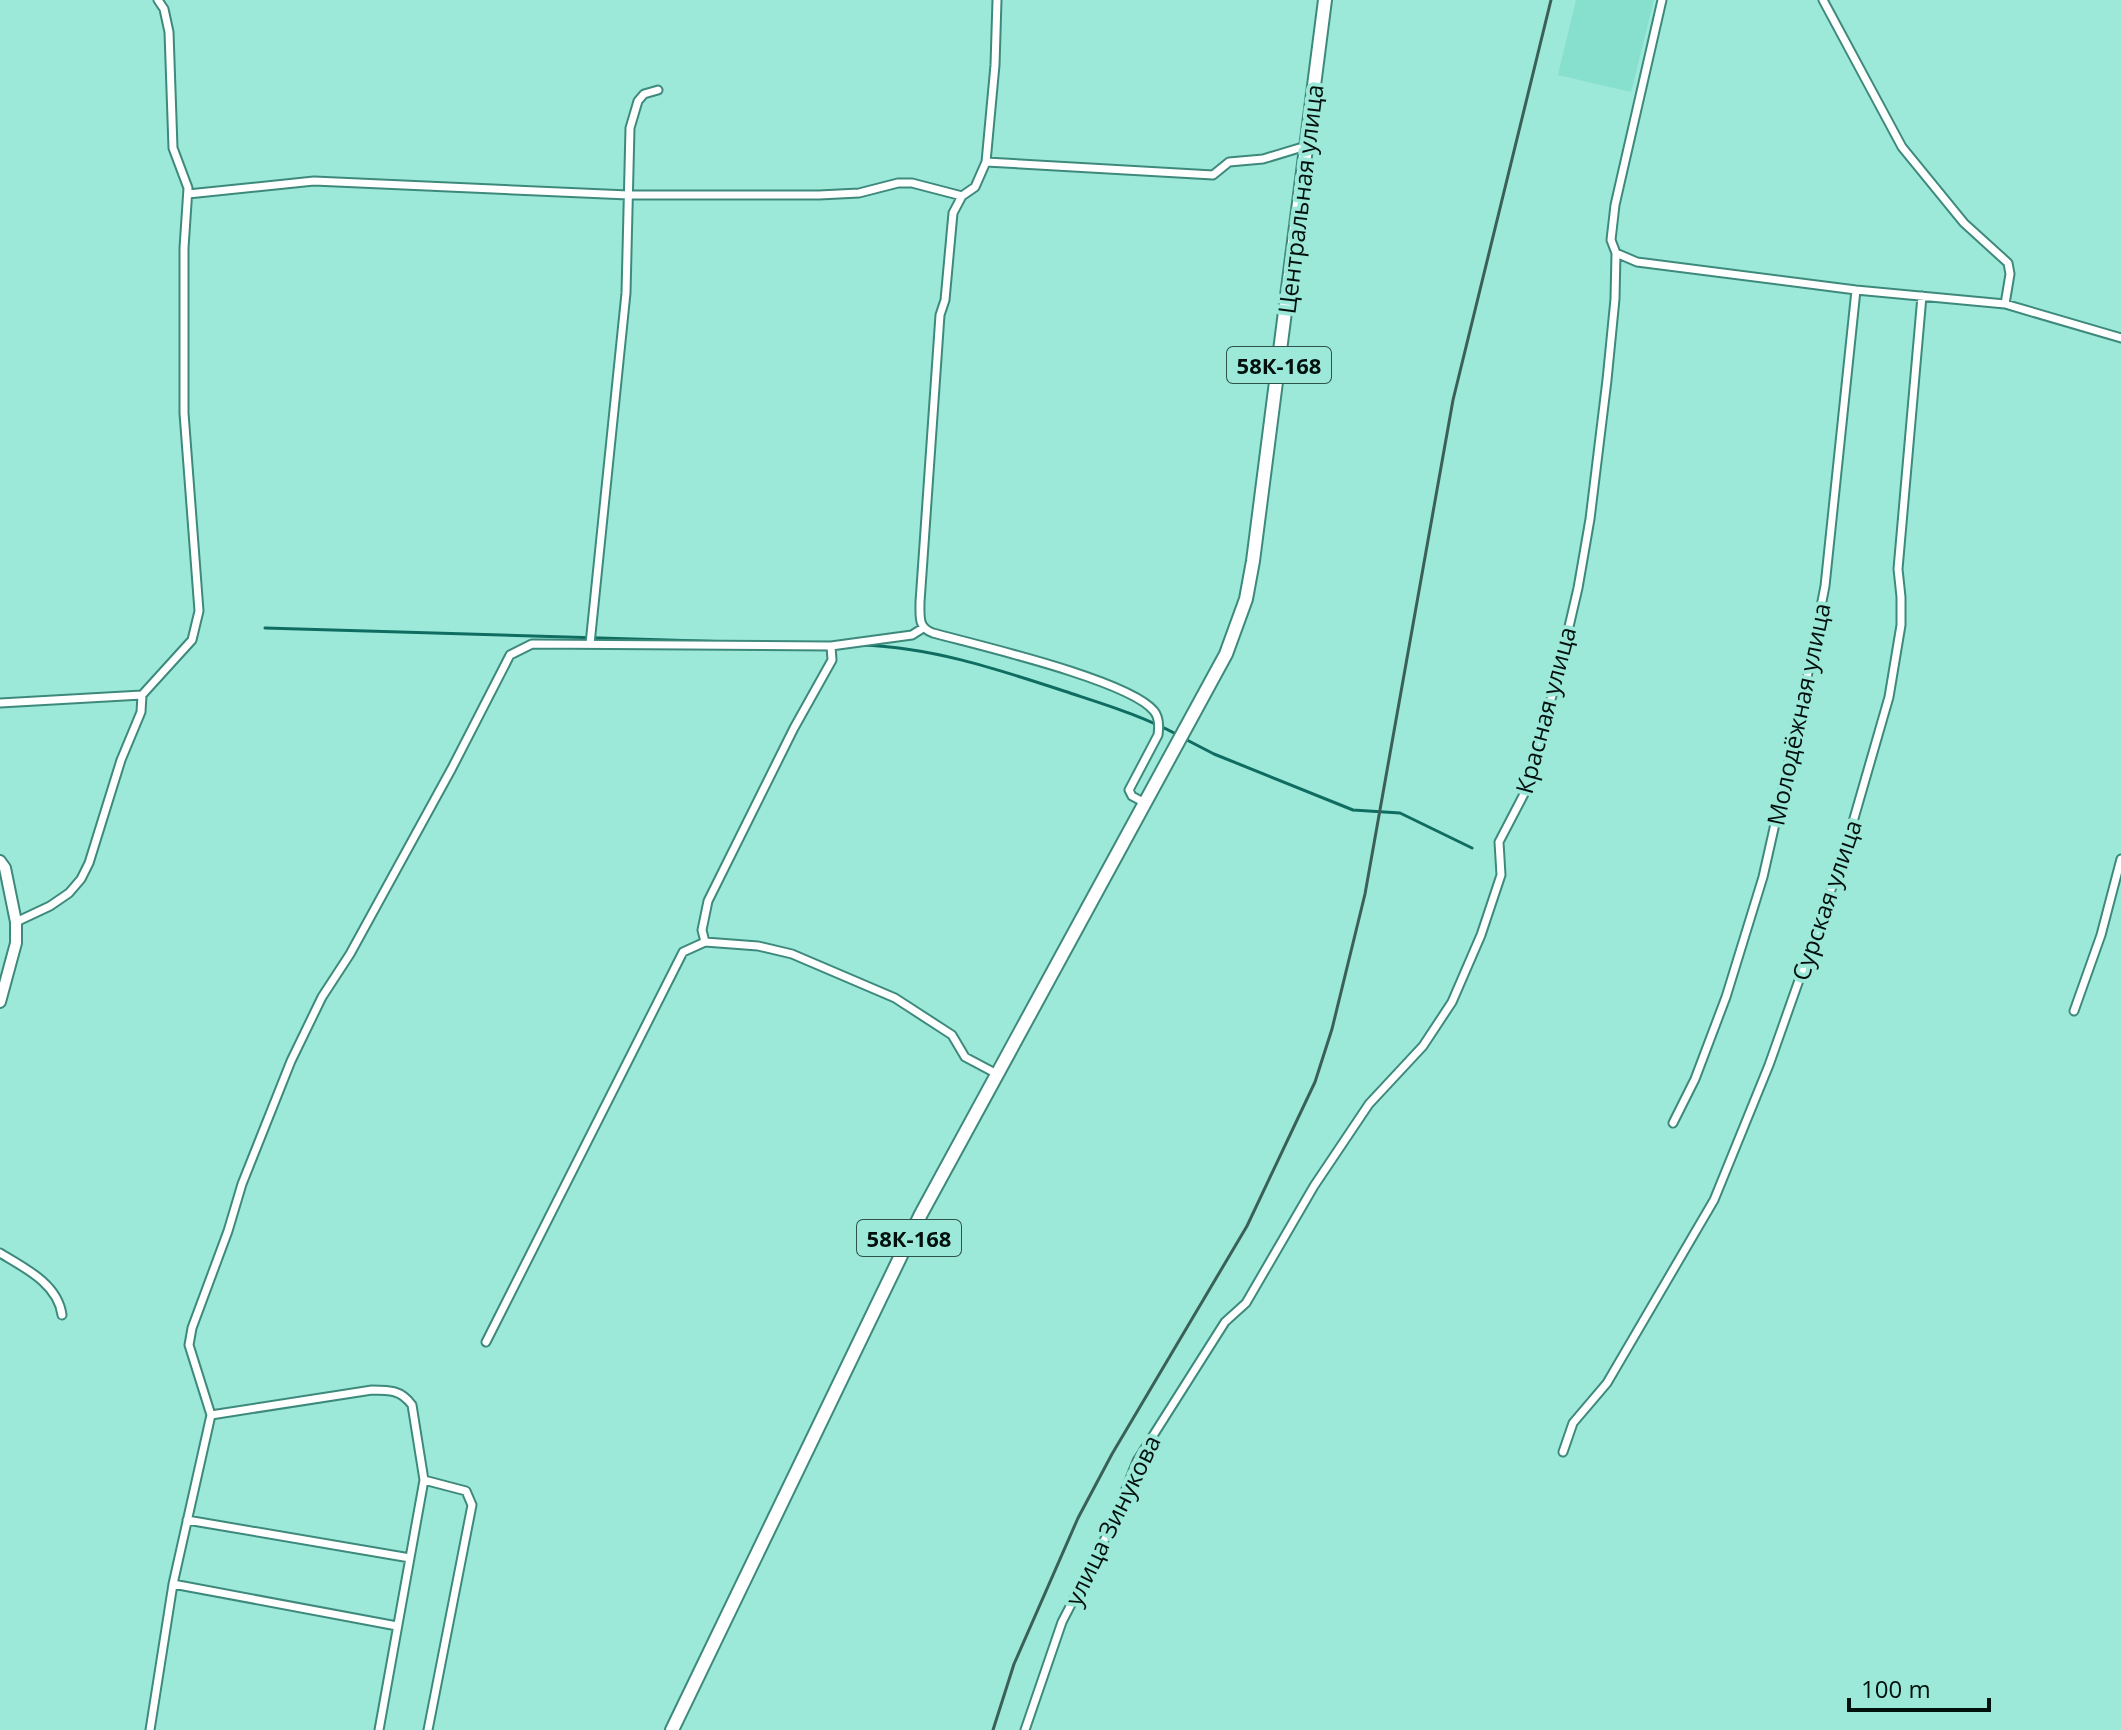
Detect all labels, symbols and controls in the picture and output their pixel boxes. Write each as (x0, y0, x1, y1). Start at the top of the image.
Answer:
street label: Центральная улица (1270, 82, 1330, 316)
road number: 58К-168 (1227, 347, 1331, 383)
street label: Молодёжная улица (1758, 600, 1838, 828)
street label: Красная улица (1507, 623, 1583, 797)
street label: Сурская улица (1783, 815, 1869, 985)
road number: 58К-168 (857, 1220, 961, 1256)
street label: улица Зинукова (1056, 1429, 1168, 1611)
scale bar (1849, 1662, 1989, 1712)
text: 100 m (1861, 1672, 1931, 1705)

